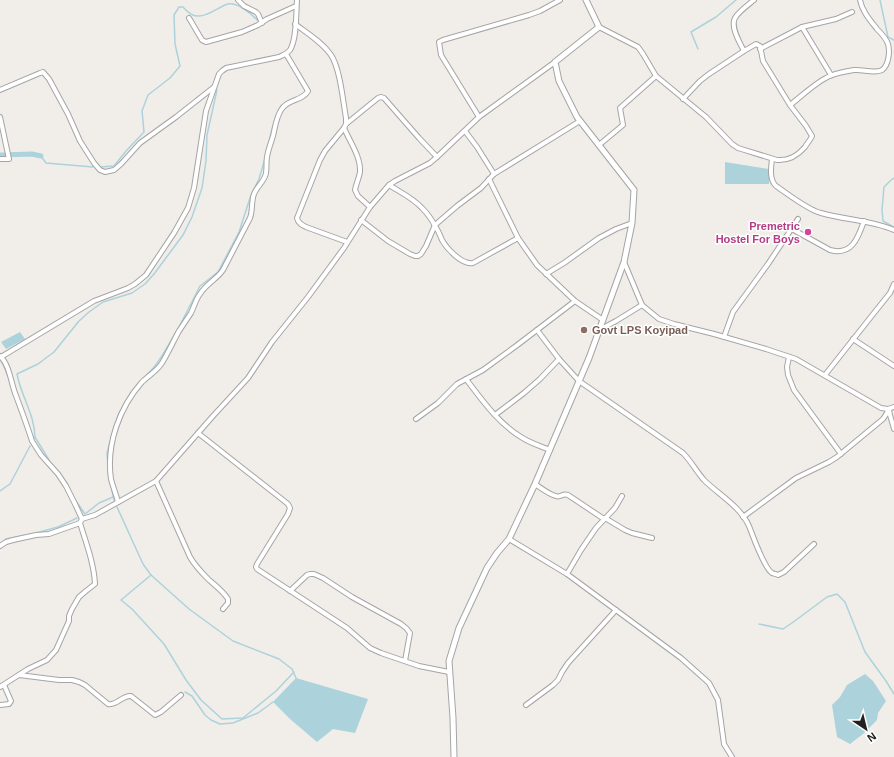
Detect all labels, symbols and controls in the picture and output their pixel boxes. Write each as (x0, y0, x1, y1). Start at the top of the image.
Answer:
place label: Premetric Hostel For Boys (716, 220, 800, 245)
marker: Premetric Hostel For Boys (803, 227, 813, 237)
place label: Govt LPS Koyipad (592, 324, 688, 336)
marker: Govt LPS Koyipad (579, 325, 589, 335)
north arrow (846, 709, 886, 749)
text: N (865, 730, 878, 744)

